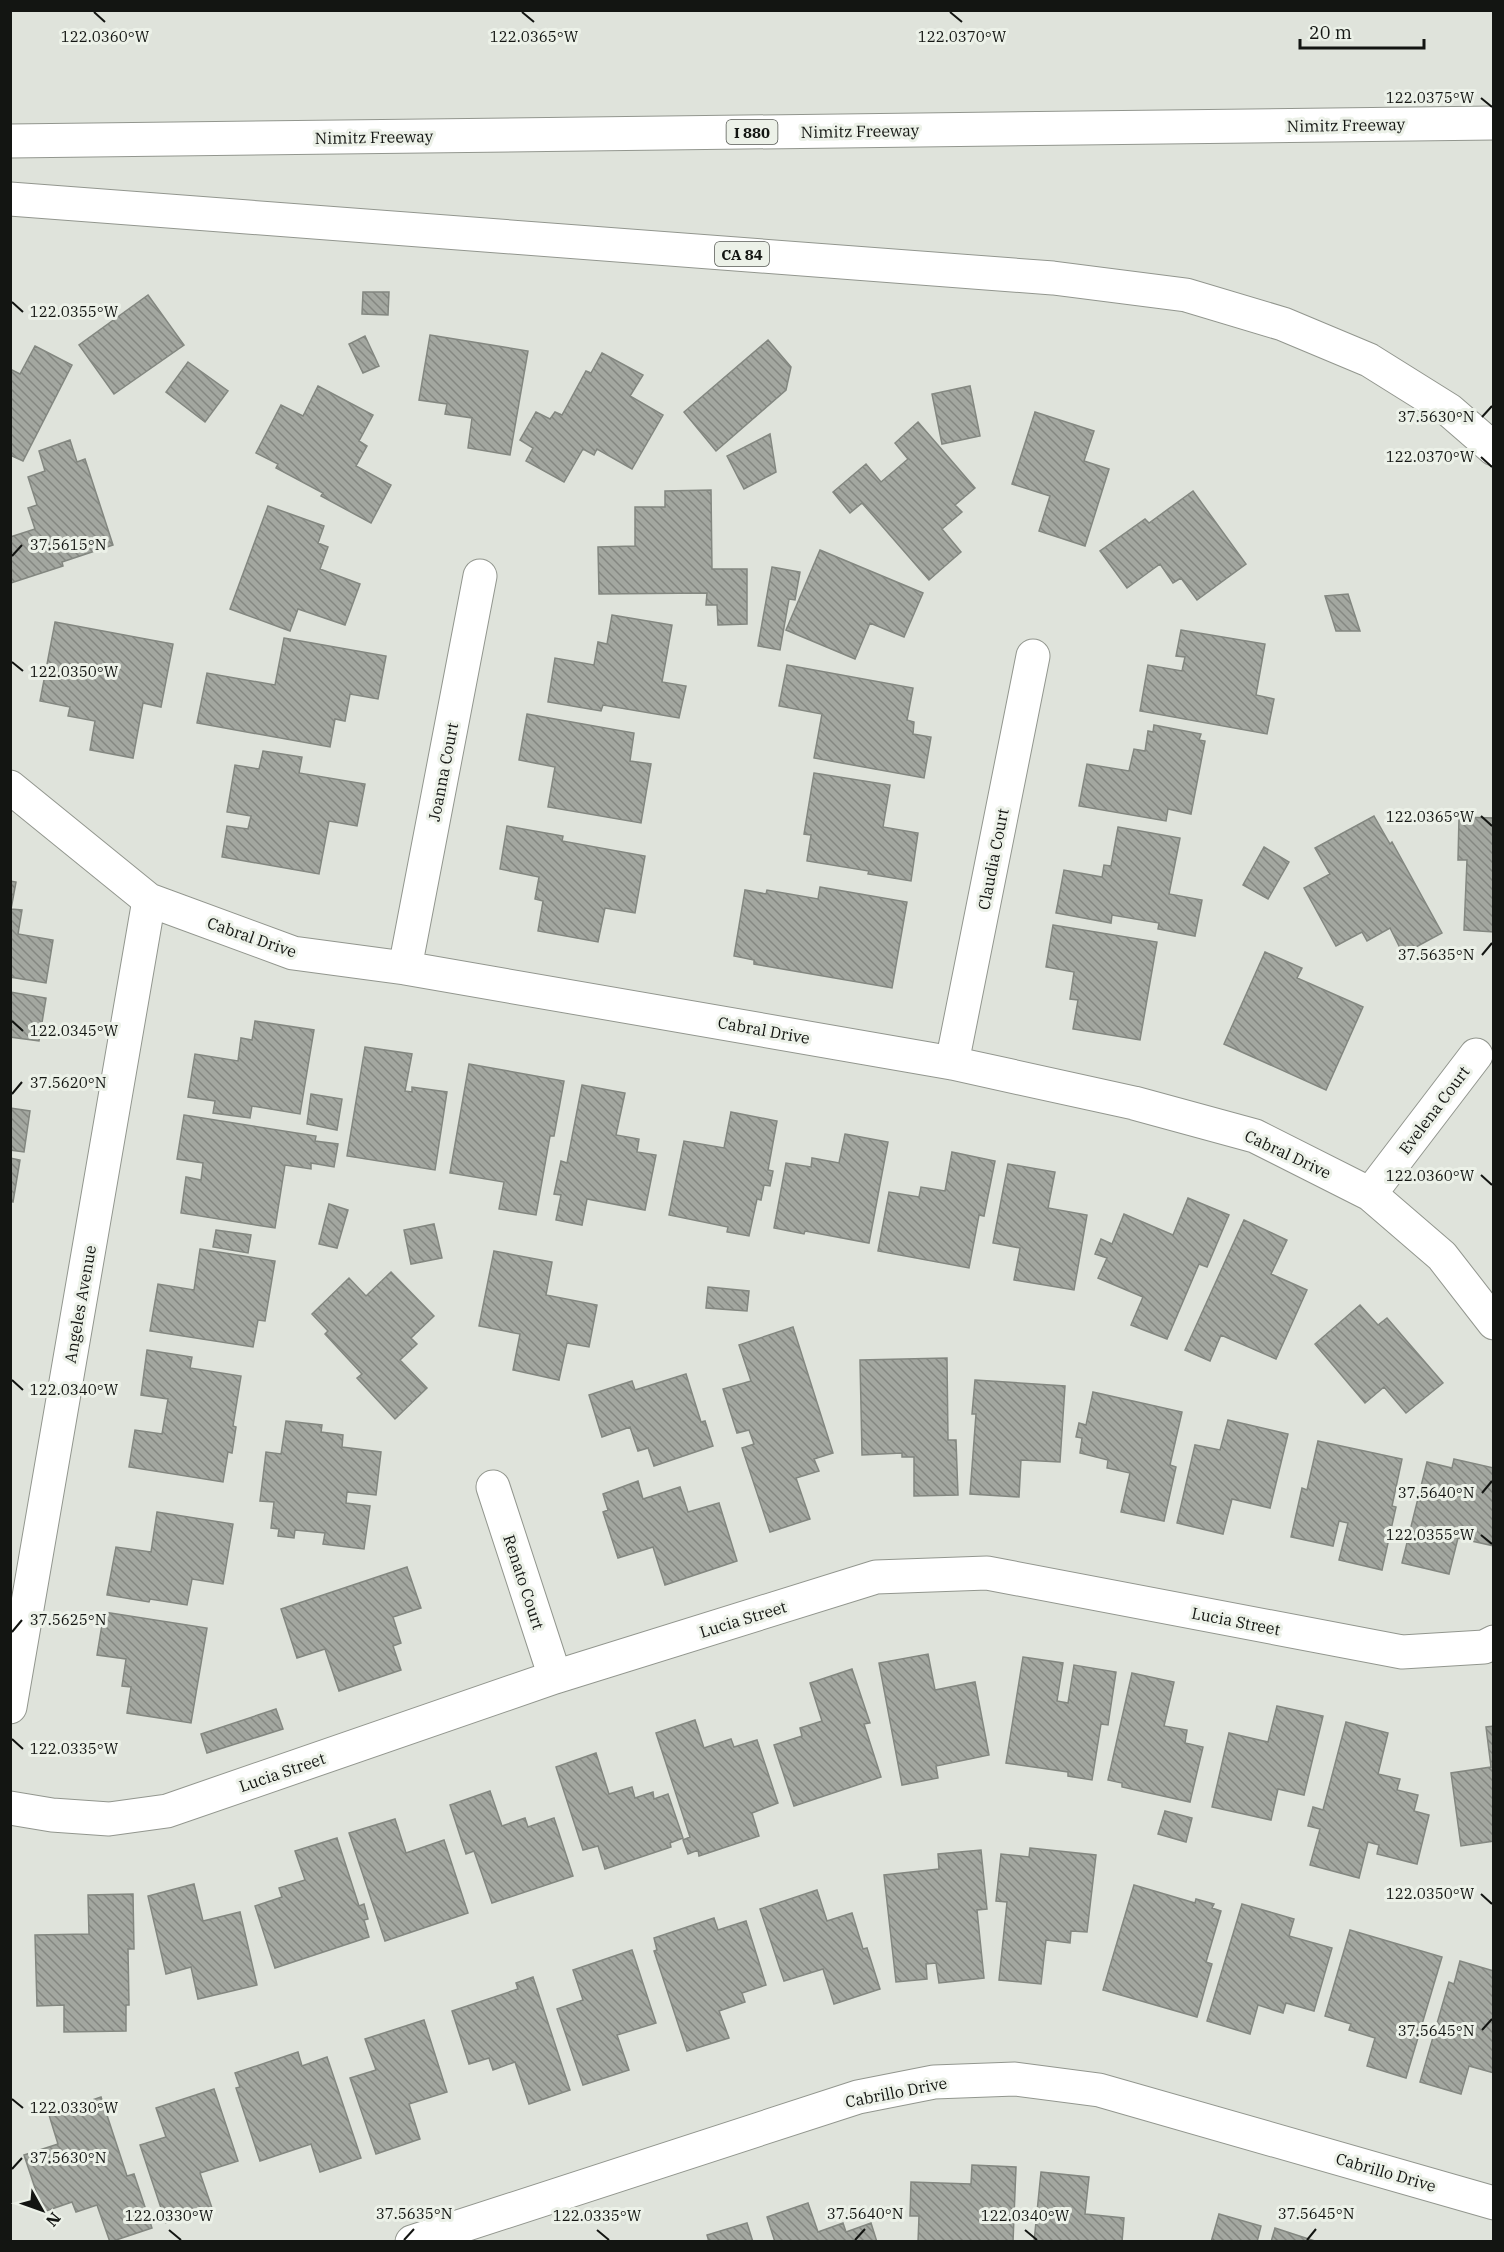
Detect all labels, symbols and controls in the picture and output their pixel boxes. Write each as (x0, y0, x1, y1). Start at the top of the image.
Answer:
scale bar (1300, 12, 1424, 50)
text: 20 m (1309, 21, 1352, 44)
text: 122.0360°W (61, 27, 150, 46)
text: 122.0365°W (490, 27, 579, 46)
text: 122.0370°W (918, 27, 1007, 46)
text: 122.0375°W (1386, 88, 1475, 107)
street label: Nimitz Freeway (1287, 114, 1406, 136)
road number: I 880 (726, 120, 777, 144)
street label: Nimitz Freeway (801, 120, 920, 142)
street label: Nimitz Freeway (315, 126, 434, 148)
road number: CA 84 (715, 242, 769, 266)
text: 122.0355°W (30, 302, 119, 321)
text: 37.5630°N (1398, 407, 1474, 426)
text: 122.0370°W (1386, 447, 1475, 466)
text: 37.5615°N (30, 535, 106, 554)
text: 122.0350°W (30, 662, 119, 681)
street label: Joanna Court (424, 721, 462, 823)
street label: Claudia Court (973, 806, 1013, 911)
text: 122.0365°W (1386, 807, 1475, 826)
street label: Cabral Drive (205, 912, 299, 962)
text: 37.5635°N (1398, 945, 1474, 964)
street label: Cabral Drive (716, 1012, 812, 1048)
text: 122.0345°W (30, 1021, 119, 1040)
street label: Evelena Court (1394, 1062, 1474, 1158)
text: 37.5620°N (30, 1073, 106, 1092)
street label: Cabral Drive (1242, 1125, 1334, 1183)
text: 122.0360°W (1386, 1166, 1475, 1185)
street label: Angeles Avenue (60, 1243, 100, 1365)
text: 122.0340°W (30, 1380, 119, 1399)
text: 37.5640°N (1398, 1483, 1474, 1502)
text: 122.0355°W (1386, 1525, 1475, 1544)
street label: Renato Court (499, 1532, 549, 1632)
street label: Lucia Street (697, 1596, 789, 1642)
street label: Lucia Street (1190, 1603, 1282, 1639)
text: 37.5625°N (30, 1610, 106, 1629)
text: 122.0335°W (30, 1739, 119, 1758)
street label: Lucia Street (236, 1748, 328, 1796)
text: 122.0350°W (1386, 1884, 1475, 1903)
text: 37.5645°N (1398, 2021, 1474, 2040)
street label: Cabrillo Drive (843, 2072, 949, 2112)
text: 122.0330°W (30, 2098, 119, 2117)
text: 37.5630°N (30, 2148, 106, 2167)
street label: Cabrillo Drive (1334, 2148, 1438, 2196)
north arrow (12, 2180, 72, 2240)
text: 37.5635°N (376, 2204, 452, 2223)
text: 37.5640°N (827, 2204, 903, 2223)
text: 37.5645°N (1278, 2204, 1354, 2223)
text: 122.0330°W (125, 2206, 214, 2225)
text: 122.0335°W (553, 2206, 642, 2225)
text: 122.0340°W (981, 2206, 1070, 2225)
text: N (42, 2208, 65, 2231)

